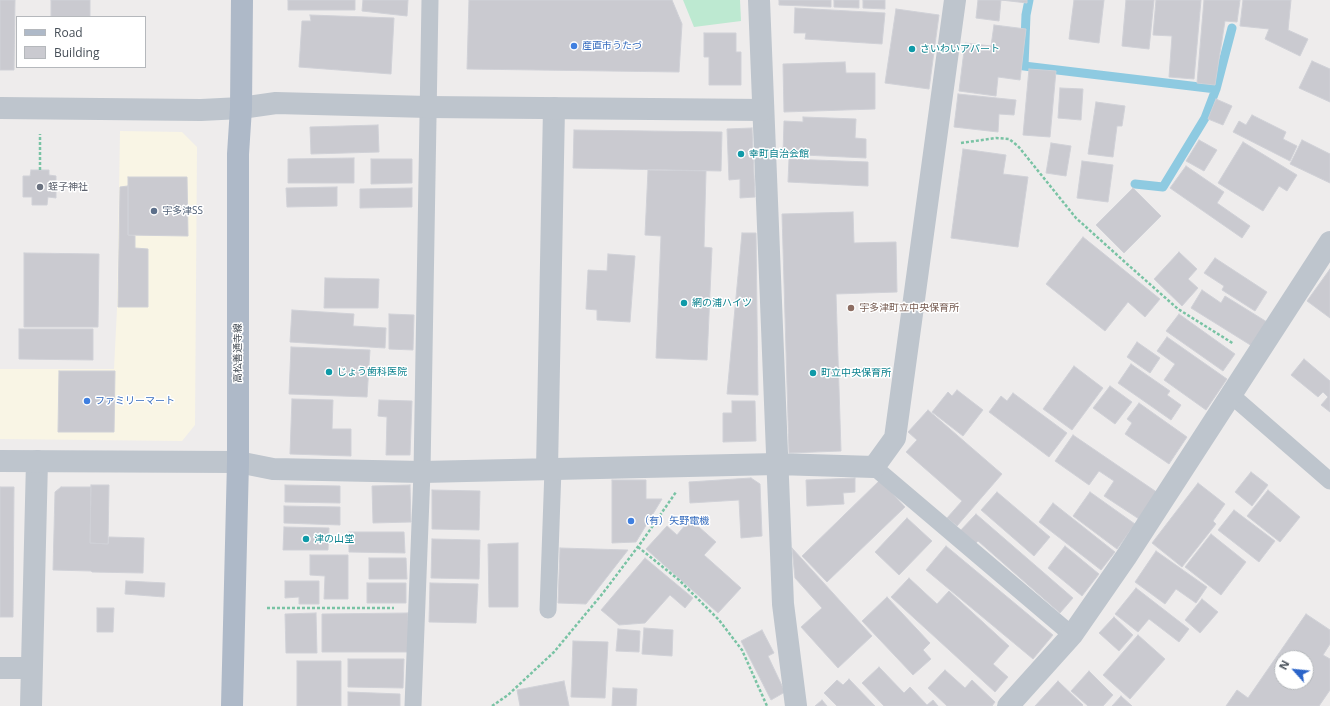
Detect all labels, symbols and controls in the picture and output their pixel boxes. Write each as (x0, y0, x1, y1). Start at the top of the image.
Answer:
legend (16, 16, 146, 68)
text: Road (54, 24, 83, 41)
place label: 産直市うたづ (582, 40, 642, 52)
marker: 産直市うたづ (569, 41, 579, 51)
place label: さいわいアパート (920, 43, 1000, 55)
text: Building (54, 44, 99, 61)
marker: さいわいアパート (907, 44, 917, 54)
place label: 幸町自治会館 (749, 148, 809, 160)
marker: 幸町自治会館 (736, 149, 746, 159)
place label: 蛭子神社 (48, 181, 88, 193)
marker: 蛭子神社 (35, 182, 45, 192)
place label: 宇多津SS (162, 205, 203, 217)
marker: 宇多津SS (149, 206, 159, 216)
place label: 網の浦ハイツ (692, 297, 752, 309)
marker: 網の浦ハイツ (679, 298, 689, 308)
place label: 宇多津町立中央保育所 (859, 302, 959, 314)
marker: 宇多津町立中央保育所 (846, 303, 856, 313)
street label: 高松善通寺線 (232, 323, 244, 383)
place label: じょう歯科医院 (337, 366, 407, 378)
marker: じょう歯科医院 (324, 367, 334, 377)
place label: 町立中央保育所 (821, 367, 891, 379)
marker: 町立中央保育所 (808, 368, 818, 378)
place label: ファミリーマート (95, 395, 175, 407)
marker: ファミリーマート (82, 396, 92, 406)
place label: （有）矢野電機 (639, 515, 709, 527)
marker: （有）矢野電機 (626, 516, 636, 526)
place label: 津の山堂 (314, 533, 354, 545)
marker: 津の山堂 (301, 534, 311, 544)
north arrow (1274, 650, 1314, 690)
text: N (1275, 657, 1292, 672)

